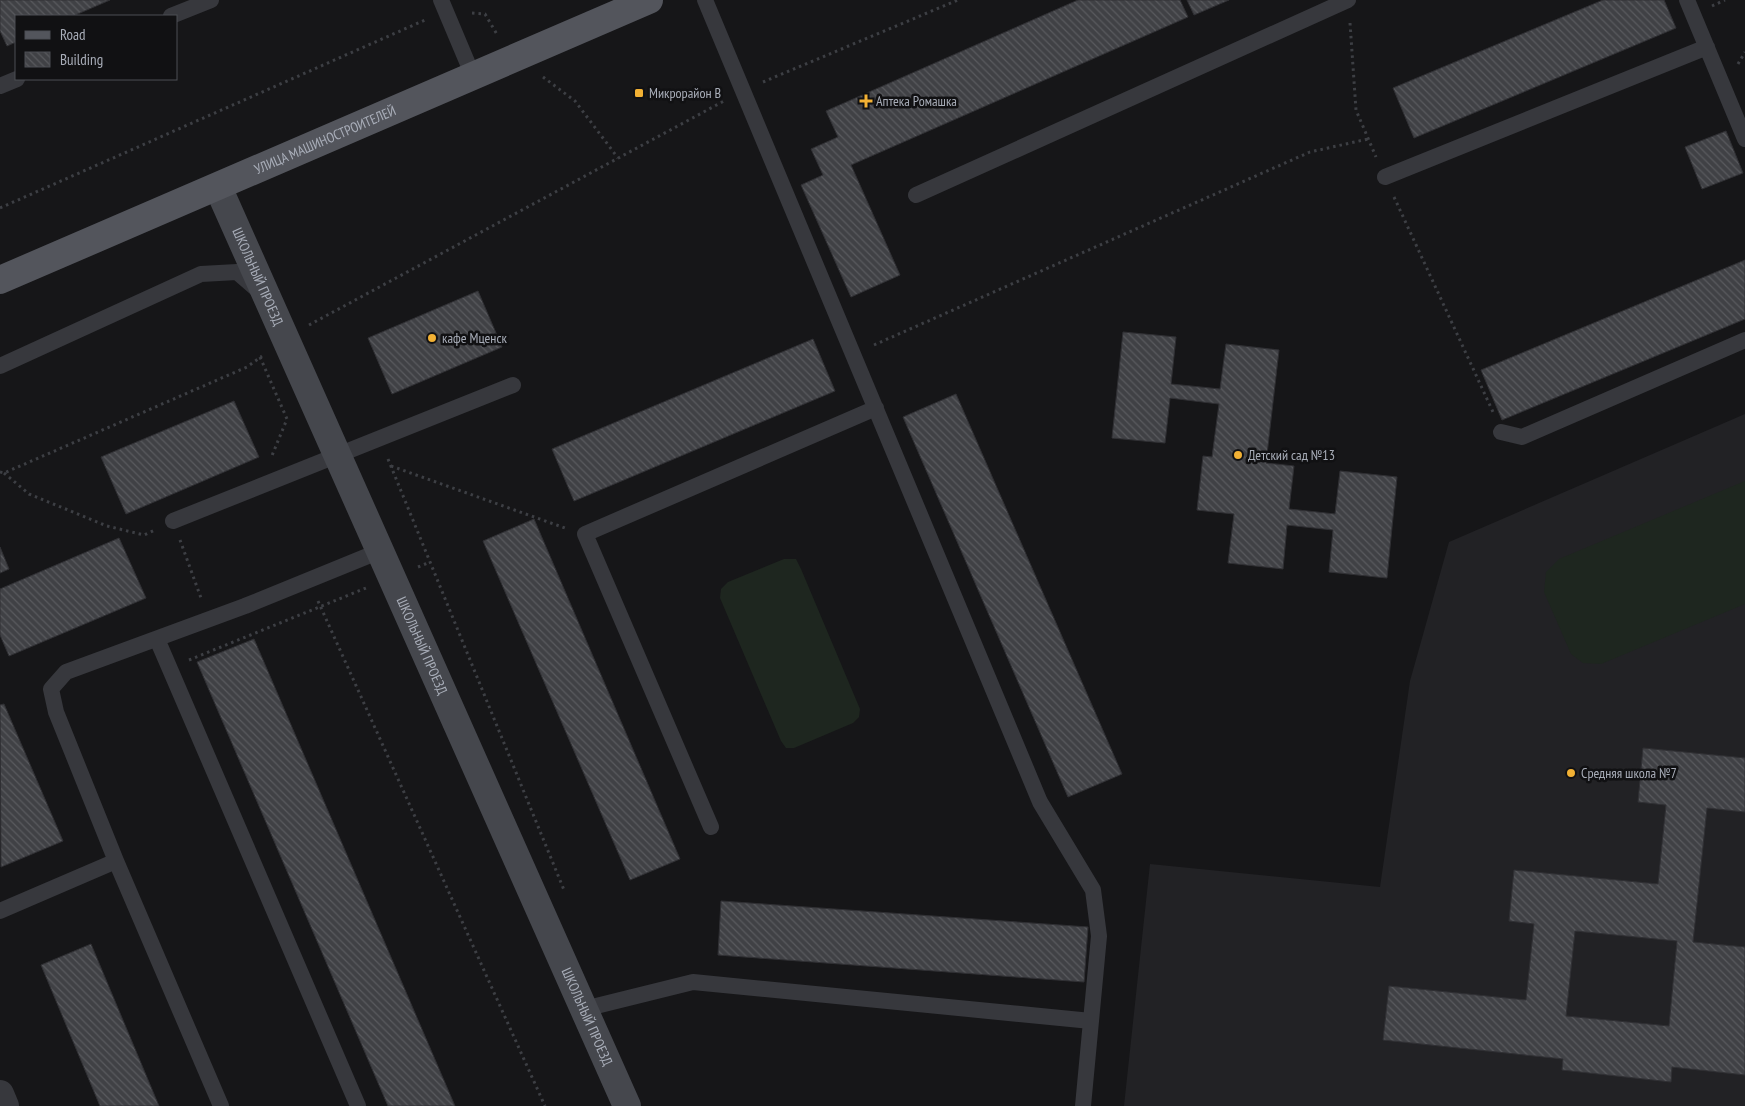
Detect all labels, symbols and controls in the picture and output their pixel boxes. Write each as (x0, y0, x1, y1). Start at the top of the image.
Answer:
legend (15, 15, 178, 80)
text: Road (60, 25, 86, 44)
text: Building (60, 50, 103, 69)
place label: Микрорайон В (649, 84, 721, 102)
marker: Микрорайон В (633, 87, 645, 99)
place label: Аптека Ромашка (876, 92, 957, 110)
marker: Аптека Ромашка (860, 95, 872, 107)
street label: УЛИЦА МАШИНОСТРОИТЕЛЕЙ (251, 101, 399, 178)
street label: ШКОЛЬНЫЙ ПРОЕЗД (228, 225, 288, 329)
place label: кафе Мценск (442, 329, 507, 347)
marker: кафе Мценск (426, 332, 438, 344)
place label: Детский сад №13 (1248, 446, 1335, 464)
marker: Детский сад №13 (1232, 449, 1244, 461)
street label: ШКОЛЬНЫЙ ПРОЕЗД (392, 594, 452, 698)
place label: Средняя школа №7 (1581, 764, 1677, 782)
marker: Средняя школа №7 (1565, 767, 1577, 779)
street label: ШКОЛЬНЫЙ ПРОЕЗД (558, 965, 617, 1069)

